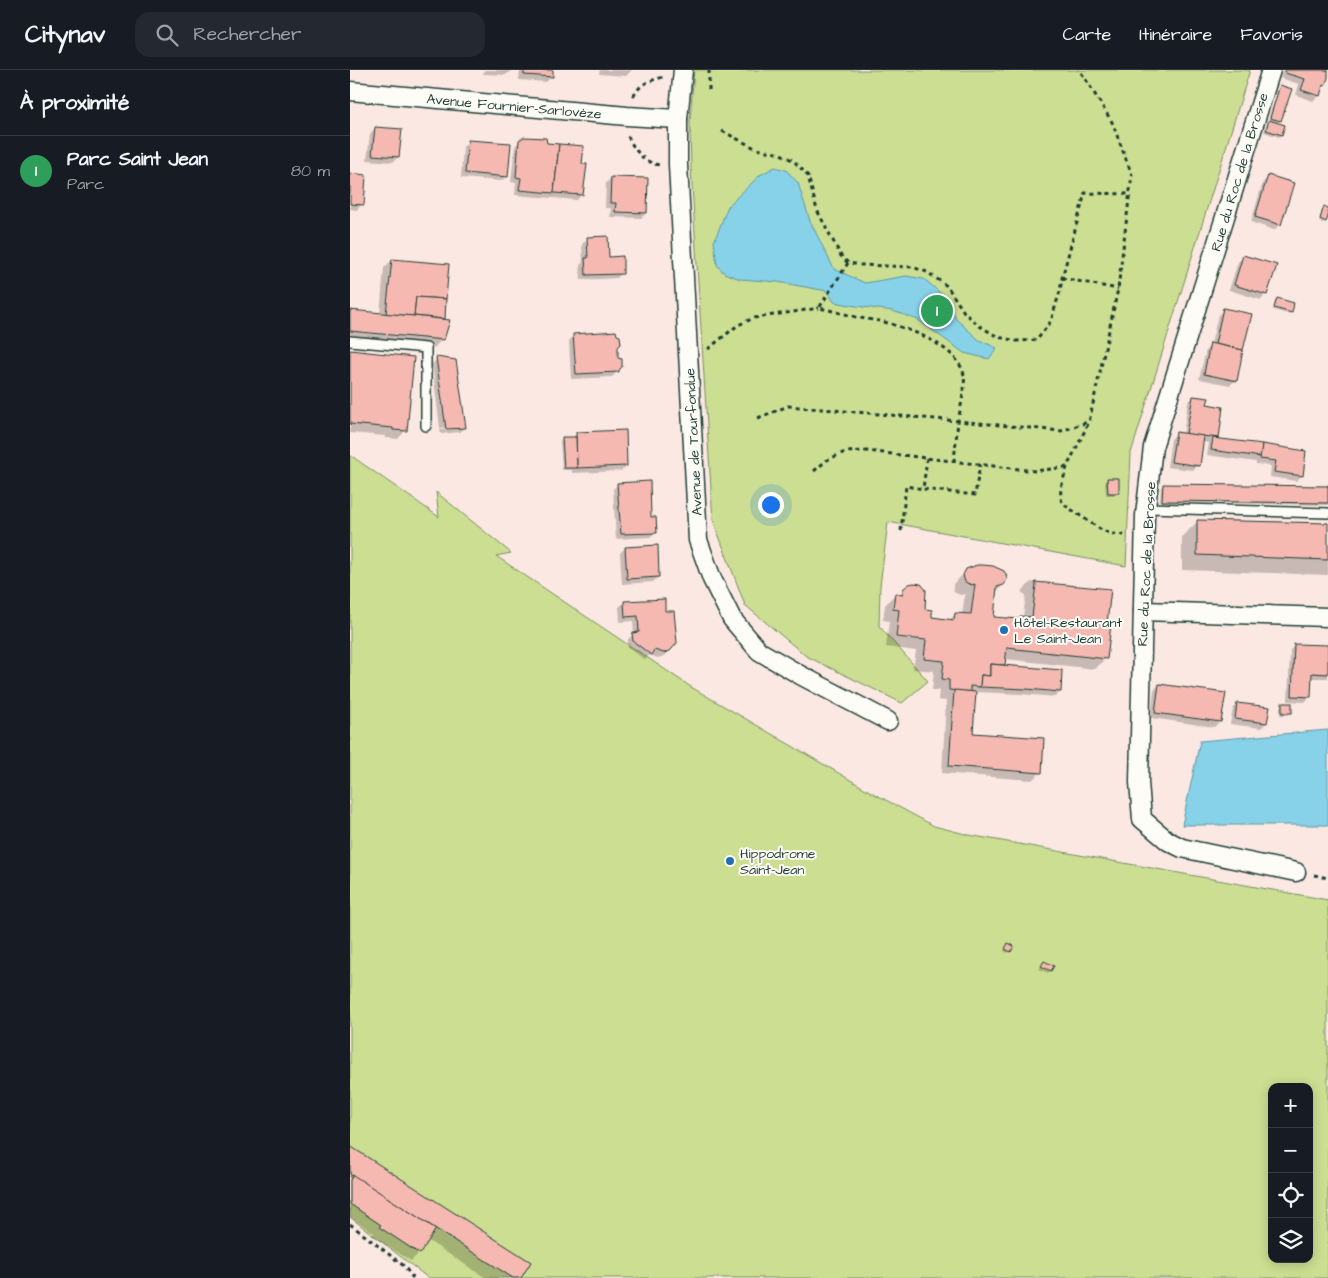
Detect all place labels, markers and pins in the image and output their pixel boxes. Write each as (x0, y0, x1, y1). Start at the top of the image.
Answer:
pin: 1 (921, 292, 953, 330)
place label: Hôtel-Restaurant Le Saint-Jean (1014, 613, 1122, 649)
marker: Hôtel-Restaurant Le Saint-Jean (998, 624, 1010, 636)
place label: Hippodrome Saint-Jean (740, 844, 816, 880)
marker: Hippodrome Saint-Jean (724, 855, 736, 867)

